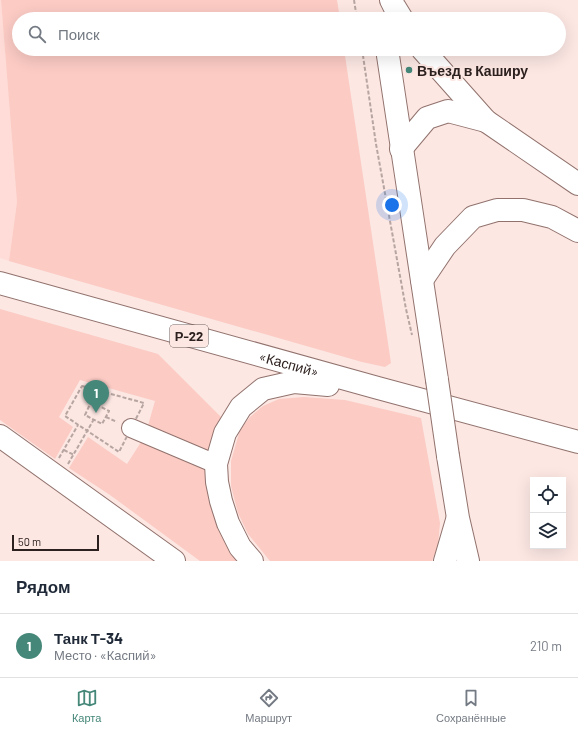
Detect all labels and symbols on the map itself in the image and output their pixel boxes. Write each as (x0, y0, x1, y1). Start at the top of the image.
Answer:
place label: Въезд в Каширу (417, 62, 528, 79)
marker: Въезд в Каширу (404, 65, 414, 75)
your location (382, 195, 402, 215)
road number: Р-22 (170, 325, 208, 347)
street label: «Каспий» (257, 347, 321, 380)
pin: 1 (83, 380, 109, 413)
scale bar (12, 533, 99, 552)

